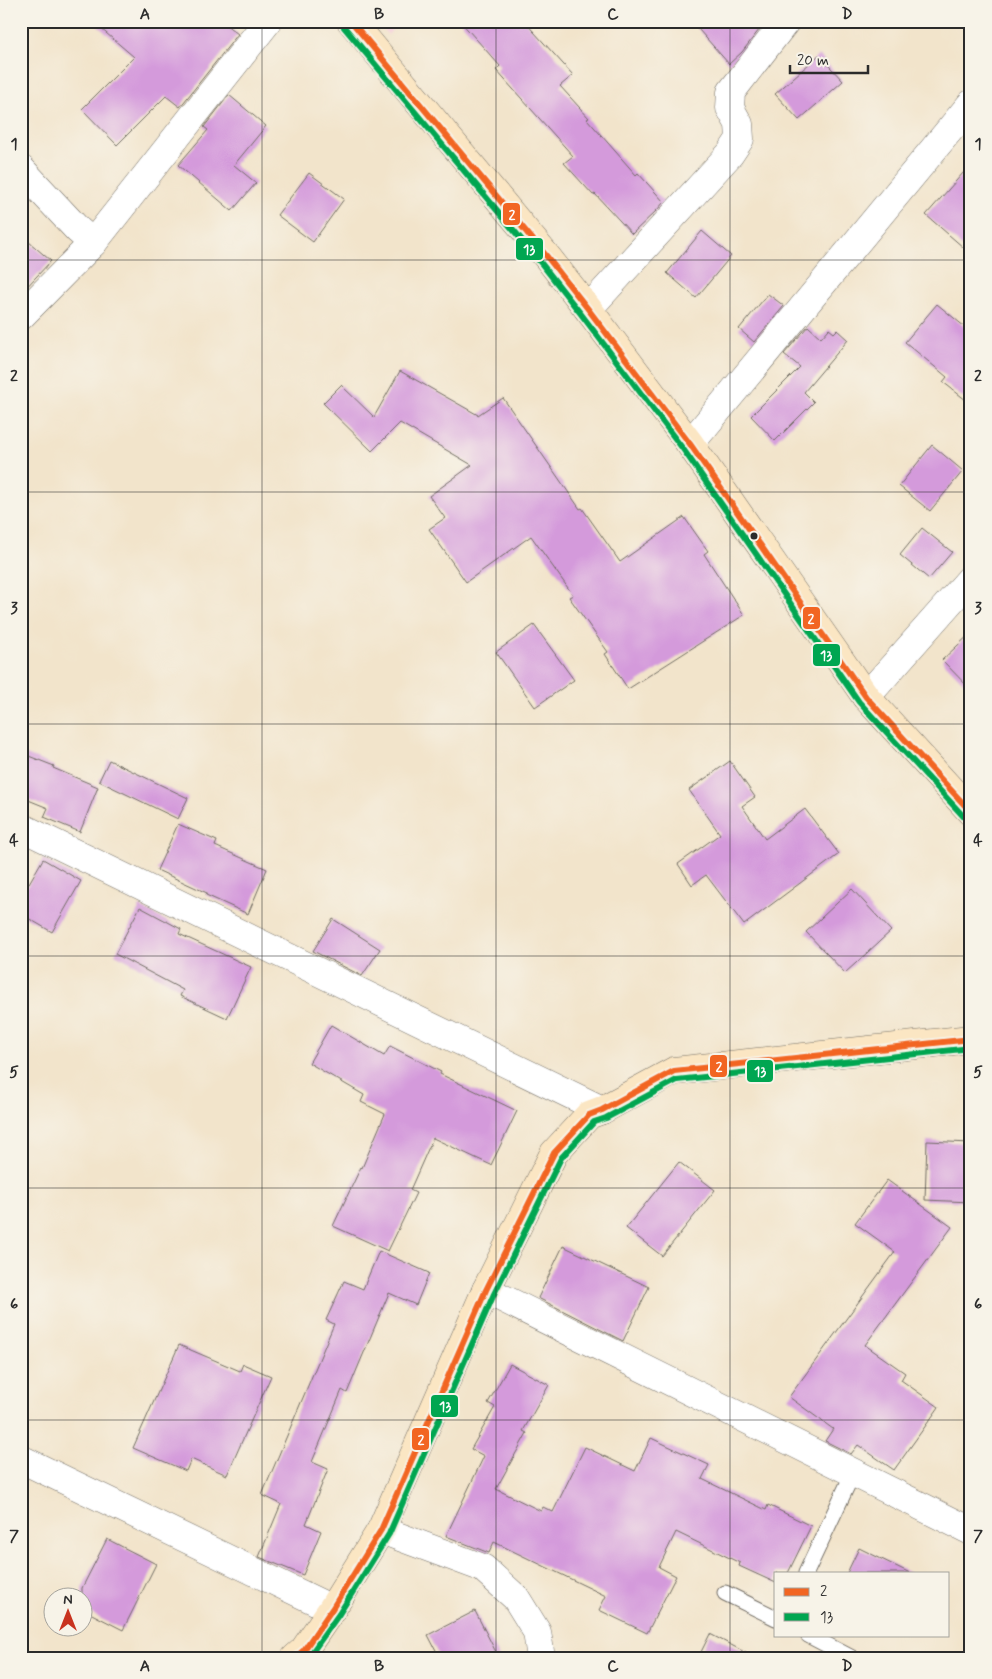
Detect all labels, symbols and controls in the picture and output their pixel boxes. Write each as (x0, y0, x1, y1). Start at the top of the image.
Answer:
text: A (140, 4, 150, 25)
text: B (374, 4, 384, 25)
text: C (607, 4, 619, 25)
text: D (841, 4, 853, 25)
scale bar (790, 42, 867, 74)
text: 20 m (797, 51, 829, 71)
text: 1 (10, 134, 18, 155)
text: 1 (974, 134, 982, 155)
line badge: 2 (502, 202, 521, 226)
text: 2 (509, 206, 516, 224)
line badge: 13 (515, 237, 544, 261)
text: 13 (523, 241, 535, 259)
text: 2 (10, 366, 18, 387)
text: 2 (974, 366, 982, 387)
unlabelled marker (749, 531, 759, 541)
text: 3 (10, 598, 18, 619)
text: 3 (974, 598, 982, 619)
line badge: 2 (802, 606, 821, 630)
text: 2 (808, 610, 815, 628)
line badge: 13 (812, 643, 841, 667)
text: 13 (820, 647, 832, 665)
text: 4 (9, 830, 19, 851)
text: 4 (973, 830, 983, 851)
line badge: 2 (709, 1054, 728, 1078)
text: 2 (716, 1058, 723, 1076)
line badge: 13 (746, 1059, 774, 1083)
text: 5 (9, 1062, 19, 1083)
text: 5 (973, 1062, 983, 1083)
text: 13 (754, 1063, 766, 1081)
text: 6 (10, 1294, 18, 1315)
text: 6 (974, 1294, 982, 1315)
line badge: 13 (430, 1394, 459, 1418)
text: 13 (439, 1398, 451, 1416)
line badge: 2 (411, 1427, 430, 1451)
text: 2 (418, 1431, 425, 1449)
text: 7 (9, 1526, 19, 1547)
text: 7 (973, 1526, 983, 1547)
legend (774, 1572, 950, 1636)
text: 2 (820, 1582, 827, 1602)
north arrow (42, 1586, 92, 1636)
text: N (63, 1591, 73, 1609)
text: 13 (820, 1608, 833, 1628)
text: A (140, 1656, 150, 1677)
text: B (374, 1656, 384, 1677)
text: C (607, 1656, 619, 1677)
text: D (841, 1656, 853, 1677)

